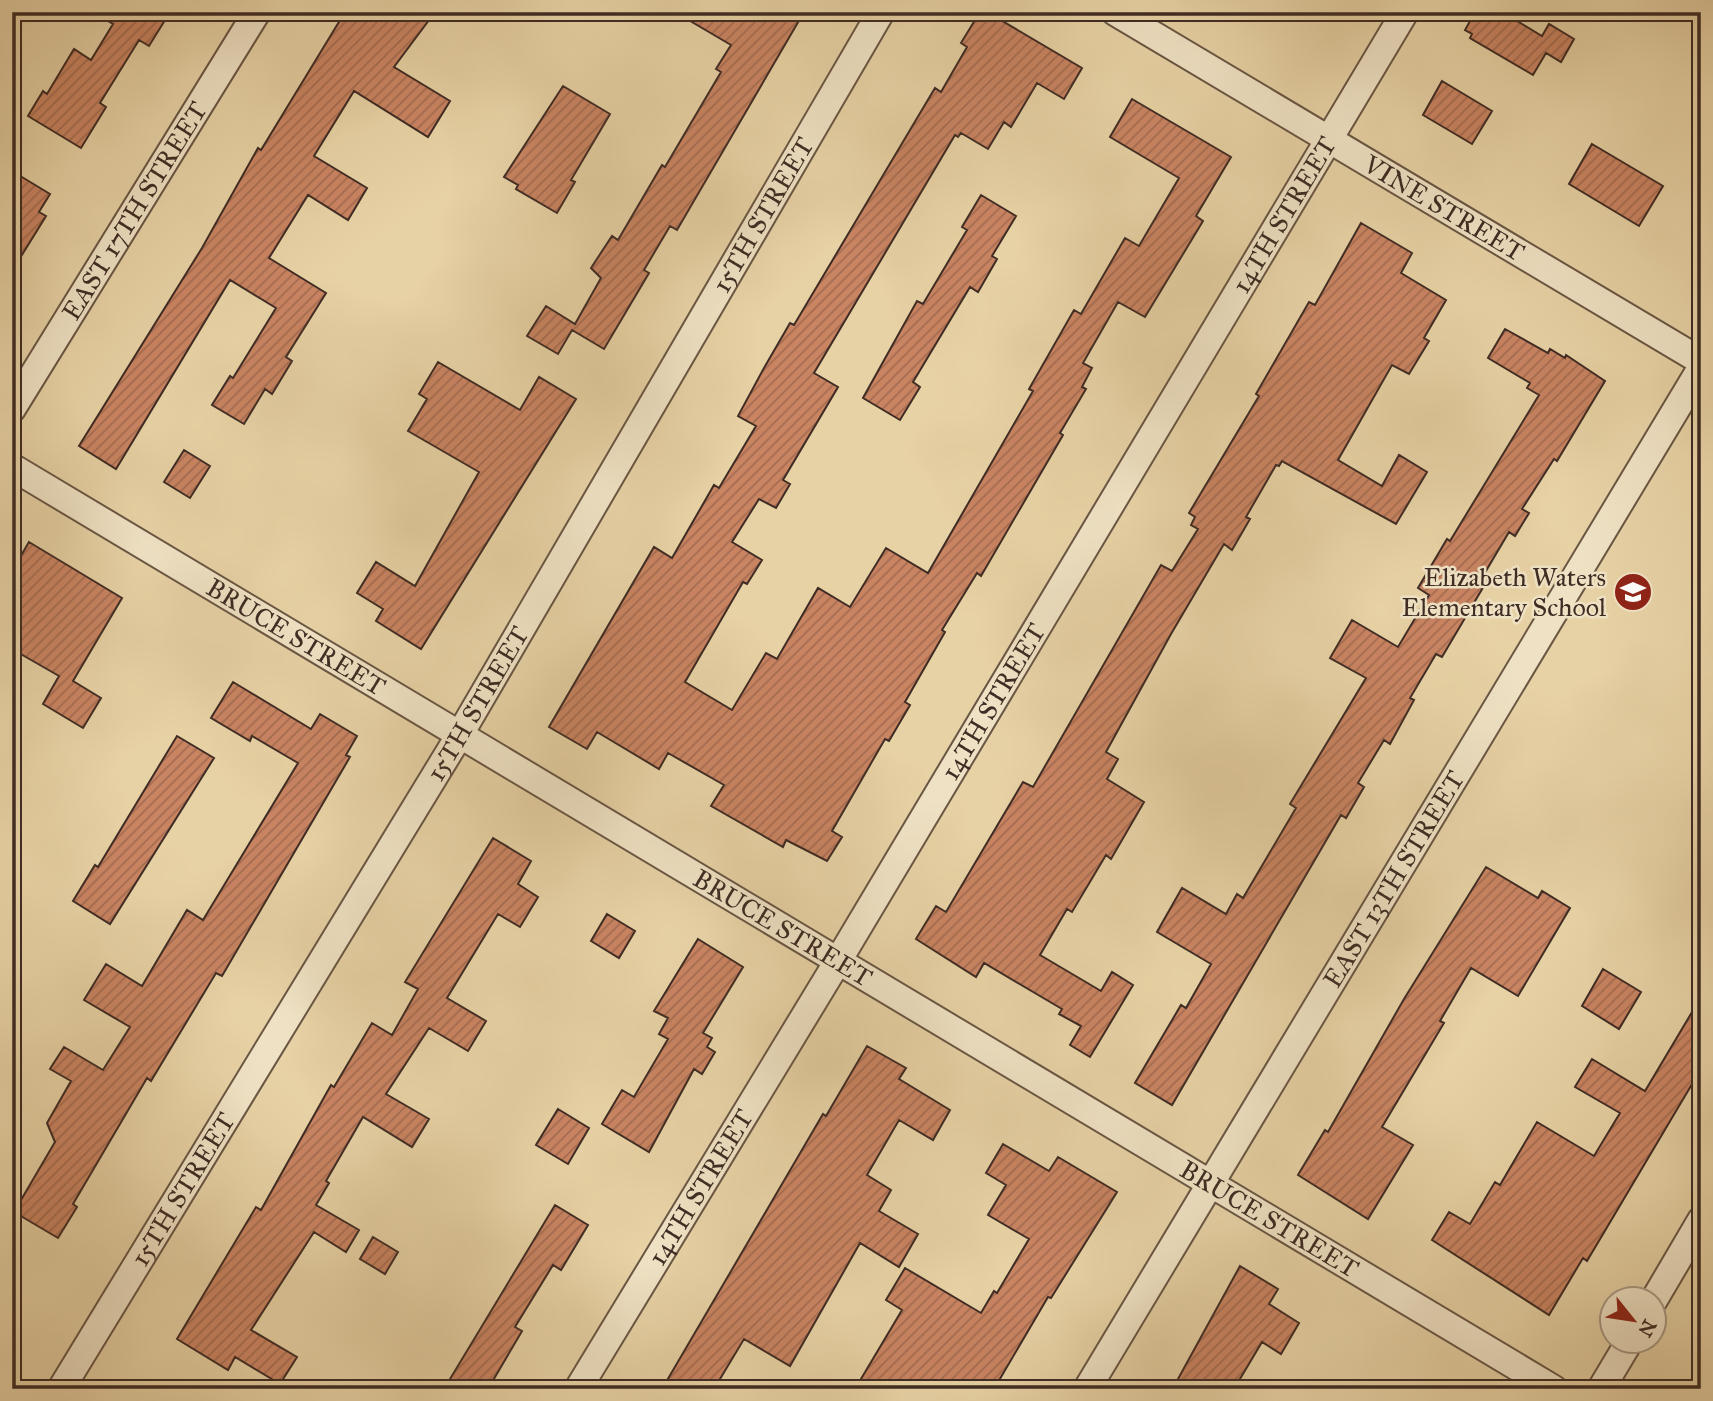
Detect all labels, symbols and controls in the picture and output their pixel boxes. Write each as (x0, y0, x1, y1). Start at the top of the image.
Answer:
street label: EAST 17TH STREET (55, 95, 214, 326)
street label: 15TH STREET (705, 131, 821, 298)
street label: 14TH STREET (1225, 131, 1343, 299)
street label: VINE STREET (1357, 147, 1530, 268)
place label: Elizabeth Waters Elementary School (1402, 561, 1606, 623)
street label: BRUCE STREET (201, 571, 392, 703)
school or university icon: Elizabeth Waters Elementary School (1612, 571, 1654, 613)
street label: 14TH STREET (934, 617, 1052, 786)
street label: 15TH STREET (419, 620, 536, 787)
street label: EAST 13TH STREET (1316, 765, 1471, 993)
street label: BRUCE STREET (687, 862, 878, 994)
street label: 14TH STREET (641, 1103, 760, 1271)
street label: 15TH STREET (124, 1106, 242, 1272)
street label: BRUCE STREET (1174, 1153, 1365, 1285)
north arrow (1598, 1286, 1668, 1356)
text: N (1633, 1316, 1661, 1341)

